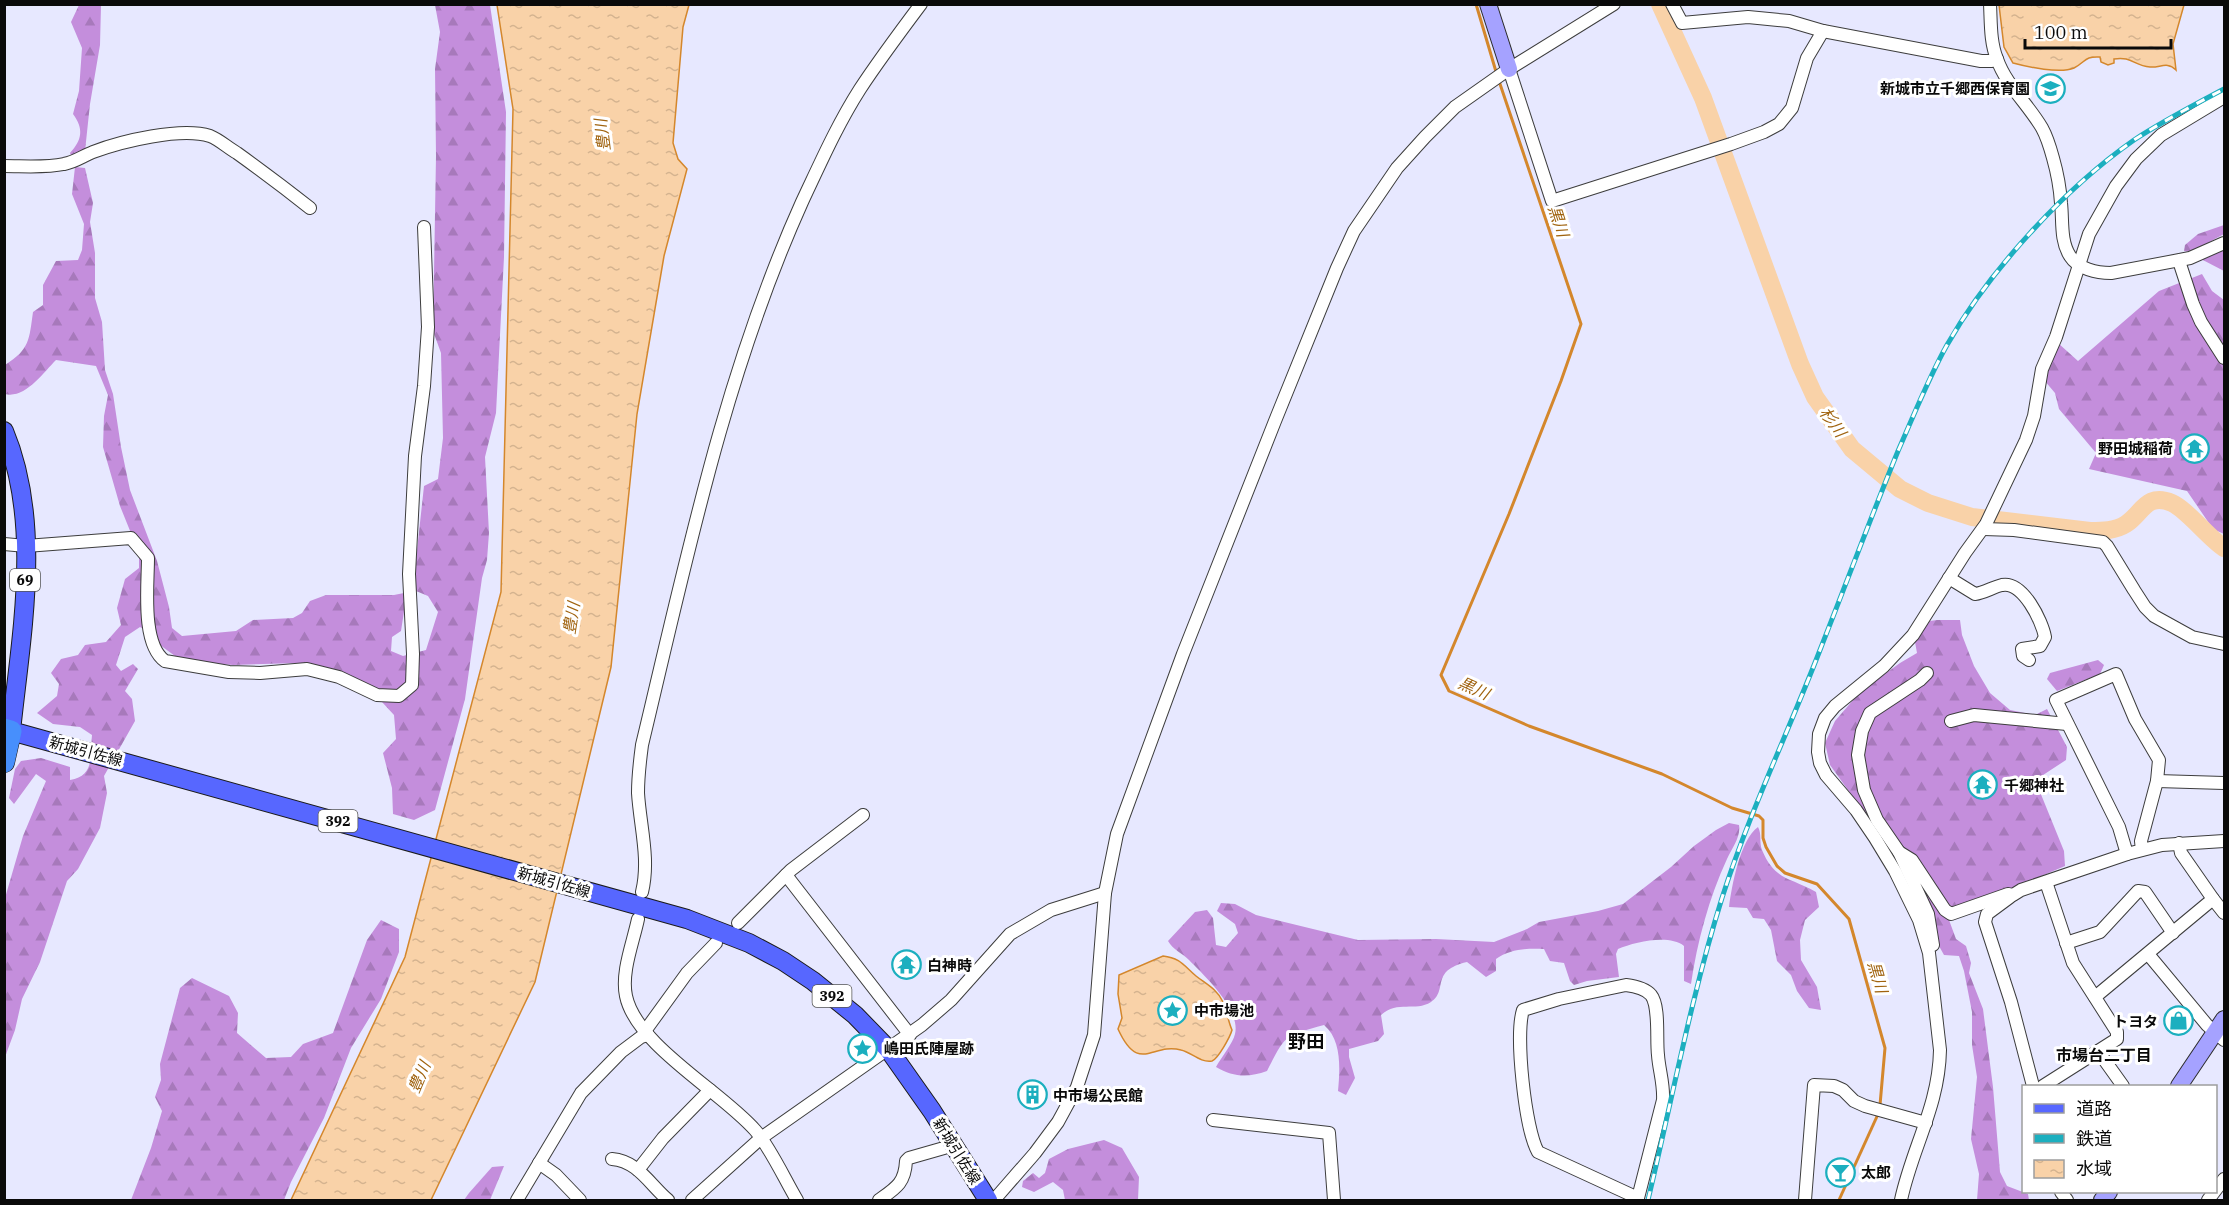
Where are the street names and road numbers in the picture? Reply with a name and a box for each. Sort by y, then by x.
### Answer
road number: 69 [10,569,40,591]
street label: 新城引佐線 [47,732,125,770]
road number: 392 [318,810,358,832]
street label: 新城引佐線 [515,863,593,901]
road number: 392 [812,985,852,1007]
street label: 新城引佐線 [929,1114,985,1188]

